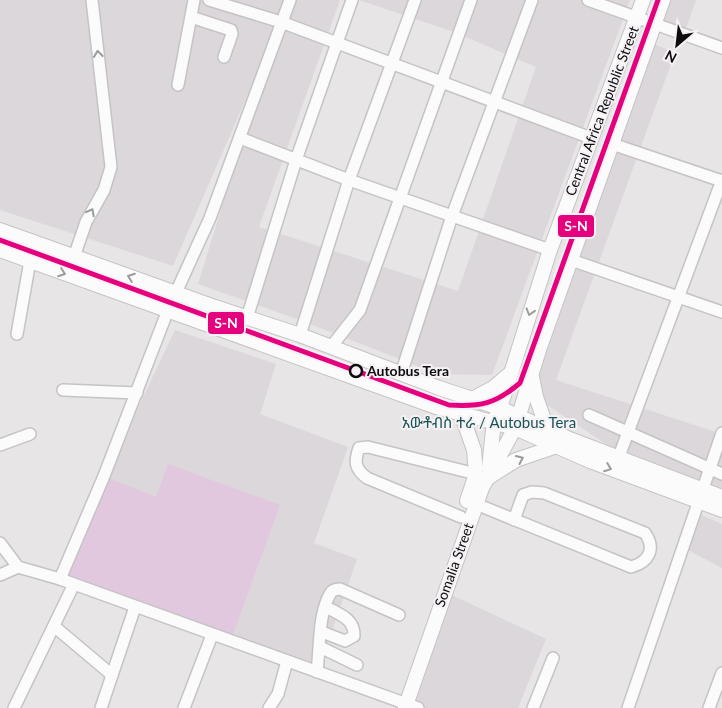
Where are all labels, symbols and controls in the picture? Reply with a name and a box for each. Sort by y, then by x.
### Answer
north arrow [652,20,702,70]
street label: Central Africa Republic Street [561,24,642,198]
text: N [662,47,679,67]
one-way arrow [93,50,104,58]
one-way arrow [85,208,95,217]
line badge: S-N [557,214,595,238]
text: S-N [564,217,588,234]
one-way arrow [58,267,66,277]
one-way arrow [127,273,136,283]
one-way arrow [526,307,536,315]
line badge: S-N [207,311,245,335]
text: S-N [214,314,238,331]
place label: Autobus Tera [366,362,449,379]
marker: Autobus Tera [349,364,363,378]
district label: አውቶብስ ተራ / Autobus Tera [402,413,576,431]
one-way arrow [515,455,524,466]
one-way arrow [604,462,612,472]
street label: Somalia Street [430,521,477,609]

